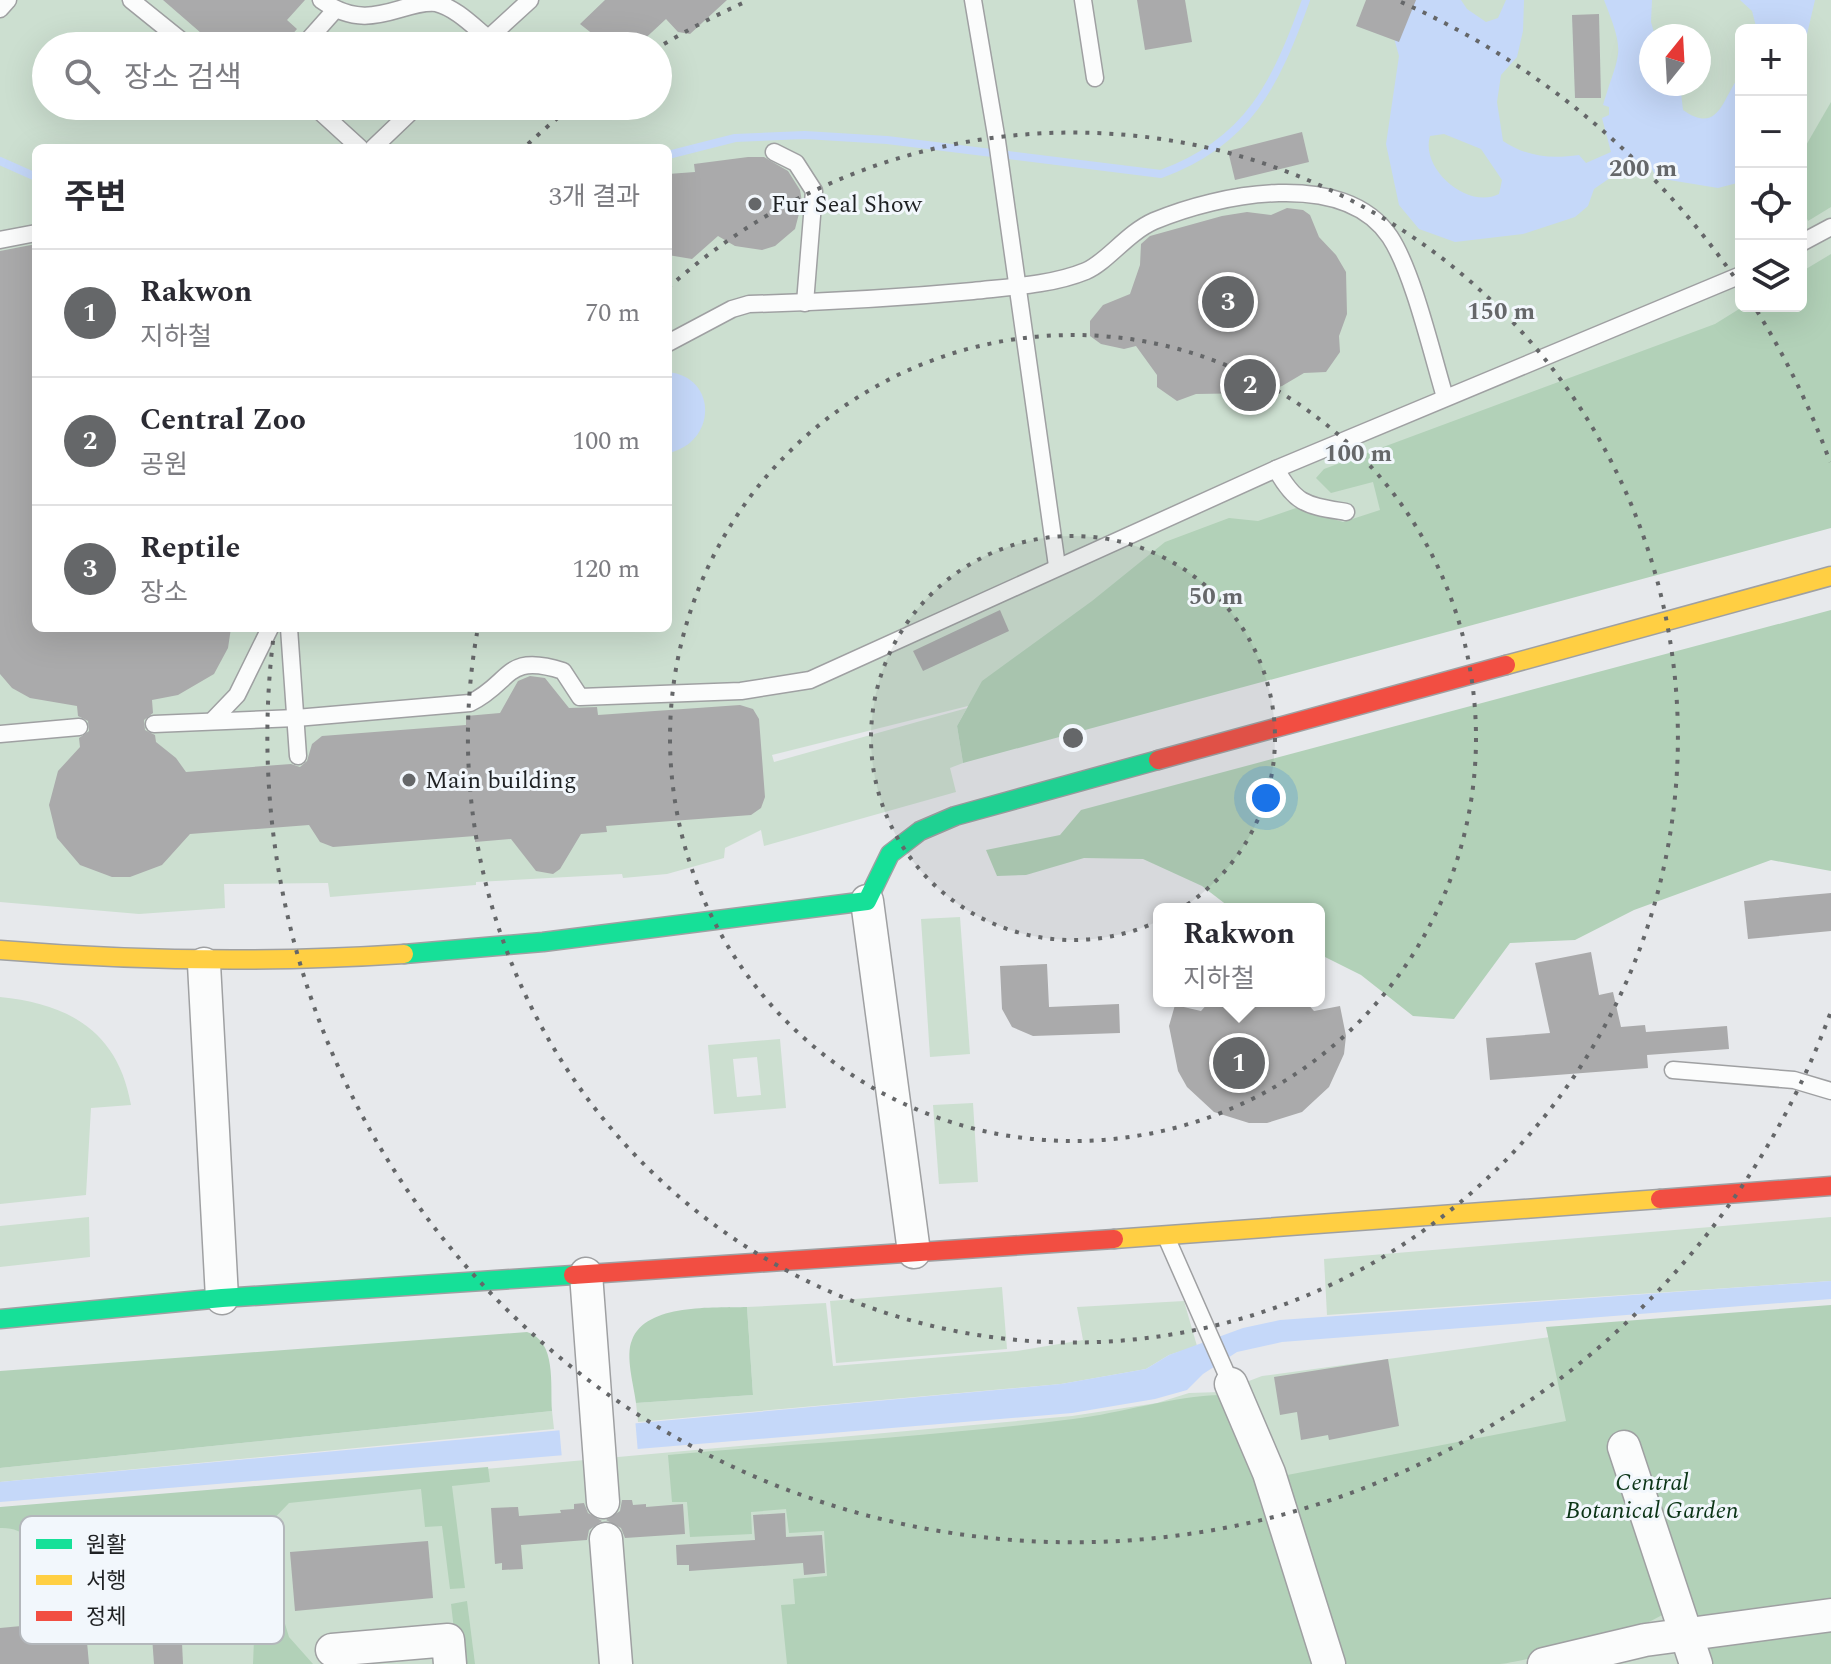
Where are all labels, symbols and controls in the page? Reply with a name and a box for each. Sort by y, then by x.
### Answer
north arrow [1639,24,1711,96]
map controls [1735,24,1807,312]
button: + [1735,24,1807,96]
search box [32,32,672,120]
icon: search [60,54,104,98]
text: 장소 검색 [124,55,242,101]
button: − [1735,96,1807,168]
text: 200 m [1609,151,1677,187]
button: locate [1735,168,1807,240]
text: 주변 [64,172,127,224]
text: 3개 결과 [549,177,640,217]
place label: Fur Seal Show [771,187,923,223]
marker: Fur Seal Show [746,195,764,213]
button: layers [1735,240,1807,312]
text: Rakwon [140,269,252,315]
pin: 3 [1202,272,1254,332]
text: 1 [83,293,97,333]
text: 70 m [585,293,640,333]
text: 150 m [1467,294,1535,330]
text: 지하철 [140,317,212,357]
pin: 2 [1224,355,1276,415]
text: Central Zoo [140,397,306,443]
text: 2 [83,421,97,461]
text: 100 m [572,421,640,461]
text: 100 m [1324,436,1392,472]
text: 공원 [140,445,188,485]
text: Reptile [140,525,240,571]
text: 3 [83,549,97,589]
text: 120 m [572,549,640,589]
text: 장소 [140,573,188,613]
text: 50 m [1189,579,1244,615]
centre of rings [1059,724,1087,752]
place label: Main building [425,763,577,799]
marker: Main building [400,771,418,789]
your location [1246,778,1286,818]
popup [1153,903,1325,1007]
text: Rakwon [1183,911,1295,957]
text: 지하철 [1183,959,1255,999]
pin: 1 [1213,1033,1265,1093]
park label: Central Botanical Garden [1565,1465,1739,1529]
legend [20,1516,284,1644]
text: 원활 [86,1529,126,1562]
text: 서행 [86,1565,126,1598]
text: 정체 [86,1601,126,1634]

